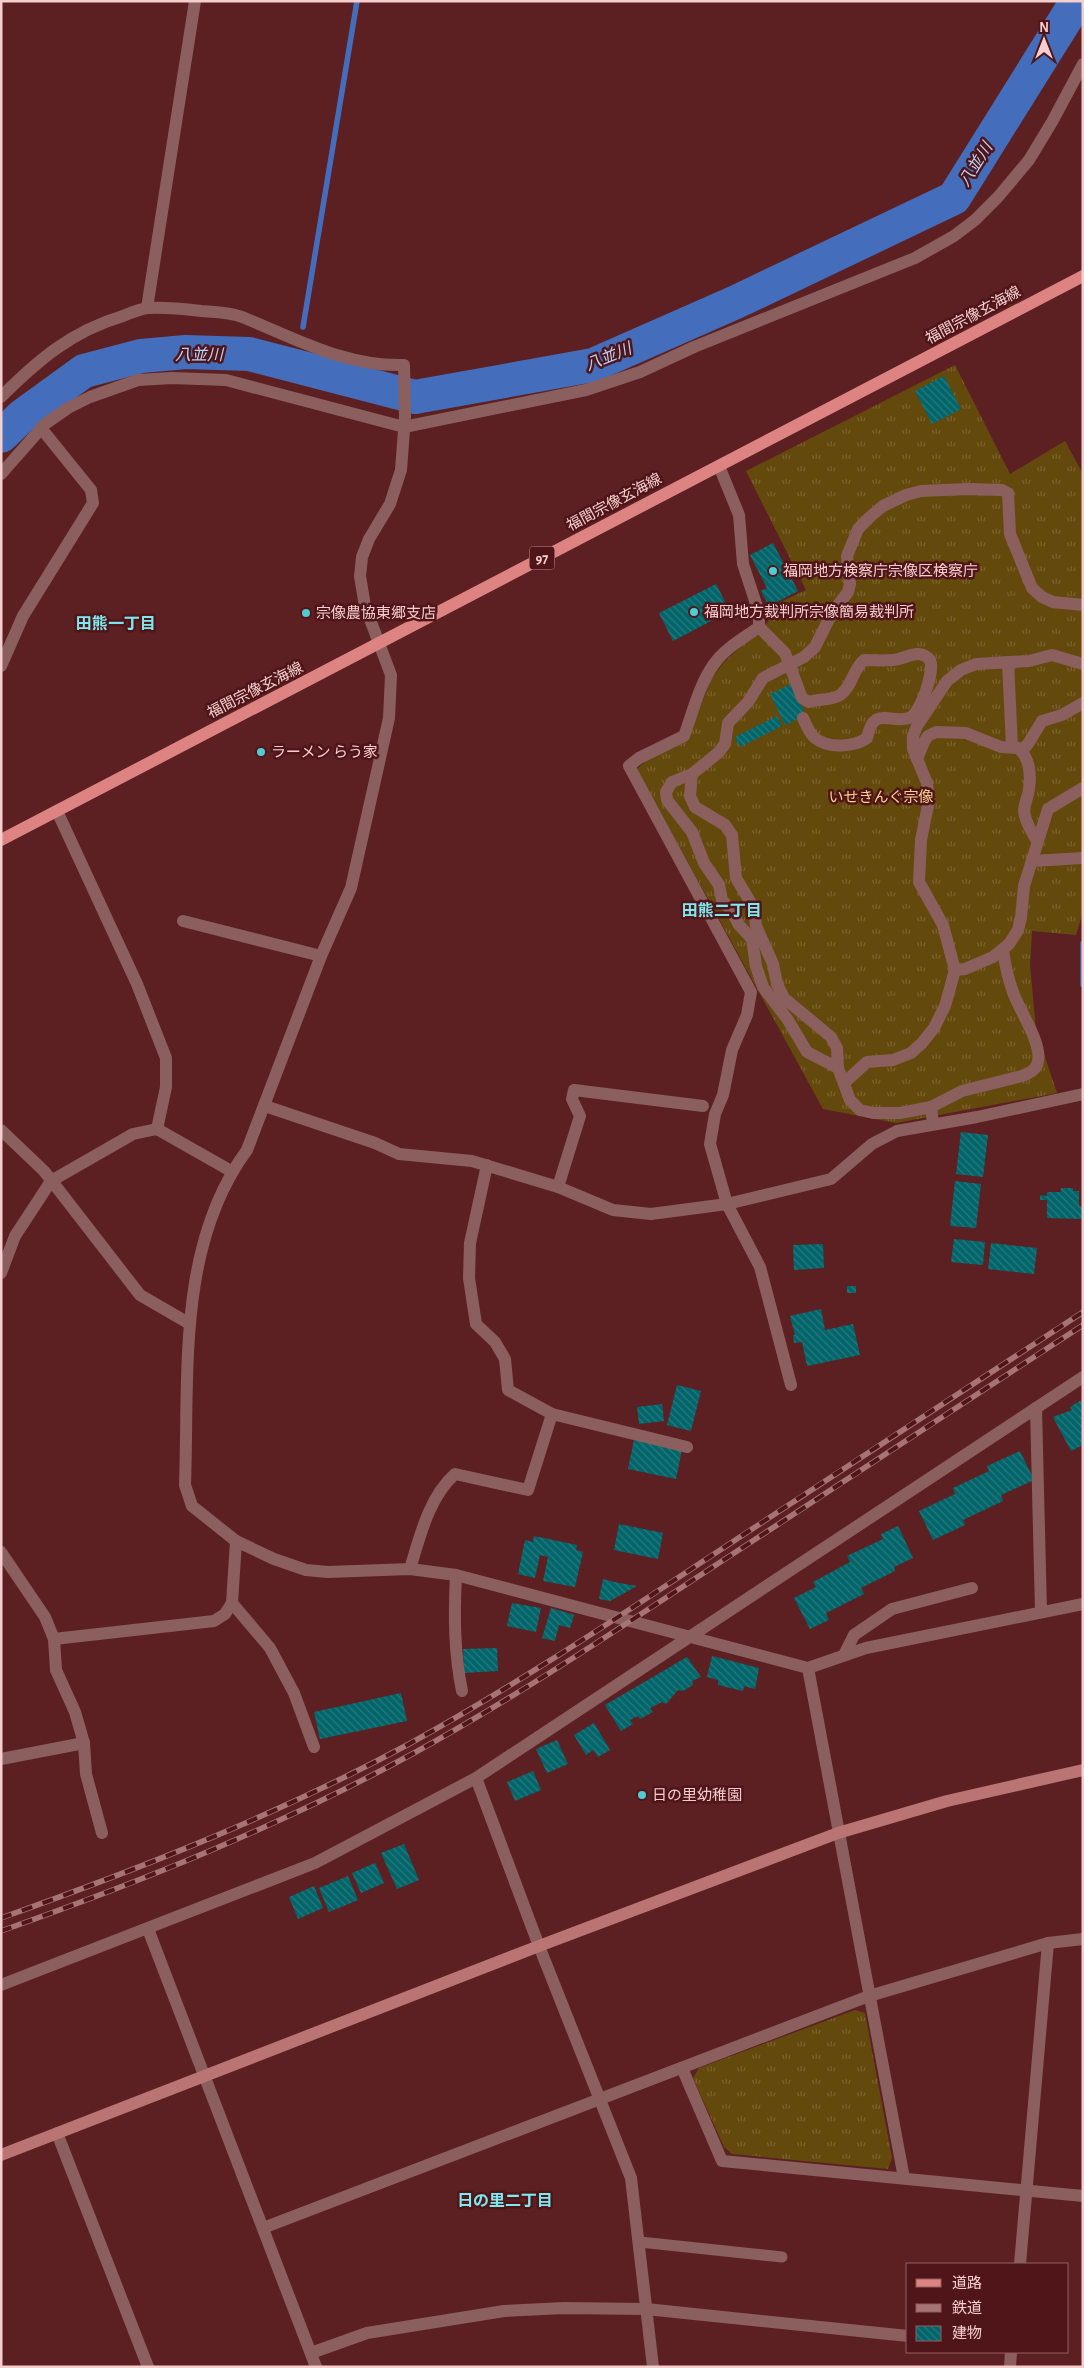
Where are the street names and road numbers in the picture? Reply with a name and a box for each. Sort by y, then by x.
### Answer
street label: 福間宗像玄海線 [923,283,1023,347]
street label: 福間宗像玄海線 [564,470,664,534]
road number: 97 [530,546,554,570]
street label: 福間宗像玄海線 [205,659,305,721]

